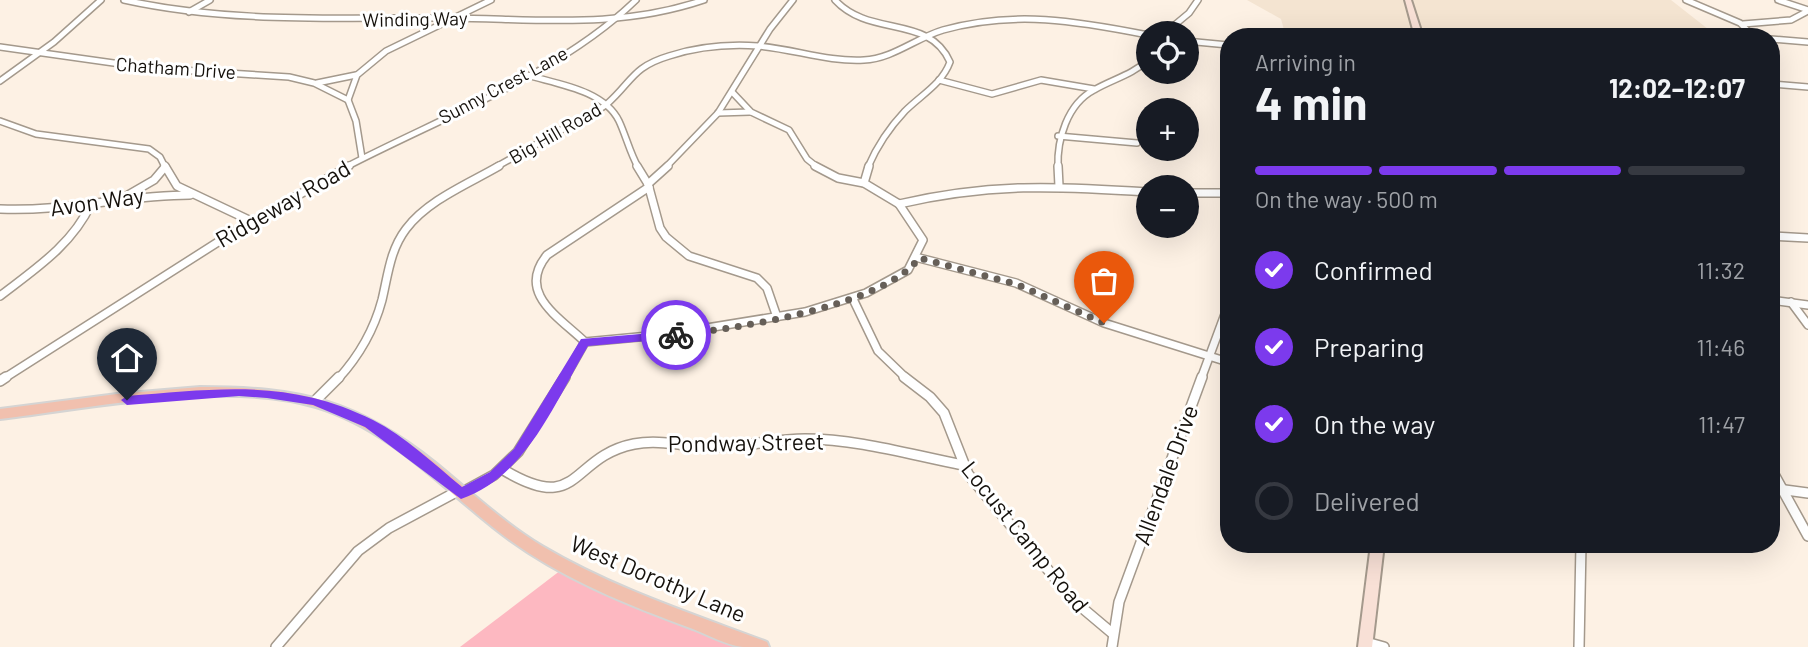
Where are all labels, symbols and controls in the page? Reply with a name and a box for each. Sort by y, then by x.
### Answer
street label: Winding Way [362,6,468,31]
map controls [1136,21,1199,238]
button: locate [1136,21,1199,84]
street label: Sunny Crest Lane [434,41,571,128]
text: Arriving in [1255,48,1356,76]
street label: Chatham Drive [115,52,237,83]
text: 12:02–12:07 [1609,72,1745,103]
text: 4 min [1255,74,1367,129]
street label: Big Hill Road [505,97,605,168]
button: + [1136,98,1199,161]
street label: Ridgeway Road [210,153,355,253]
button: − [1136,175,1199,238]
street label: Avon Way [48,181,146,221]
text: On the way · 500 m [1255,185,1438,213]
pin [1074,251,1134,323]
icon: check [1255,251,1293,289]
text: Confirmed [1314,254,1433,285]
text: 11:32 [1697,256,1745,284]
icon: bag [1085,262,1123,300]
courier [641,300,711,370]
icon: bike [657,316,695,354]
pin [97,328,157,400]
icon: check [1255,328,1293,366]
text: Preparing [1314,331,1424,362]
text: 11:46 [1697,333,1745,361]
icon: home [108,339,146,377]
street label: Allendale Drive [1127,401,1203,548]
icon: check [1255,405,1293,443]
text: On the way [1314,408,1435,439]
text: 11:47 [1698,410,1745,438]
street label: Pondway Street [668,427,824,457]
street label: Locust Camp Road [956,455,1095,618]
text: Delivered [1314,485,1420,516]
street label: West Dorothy Lane [567,529,750,628]

